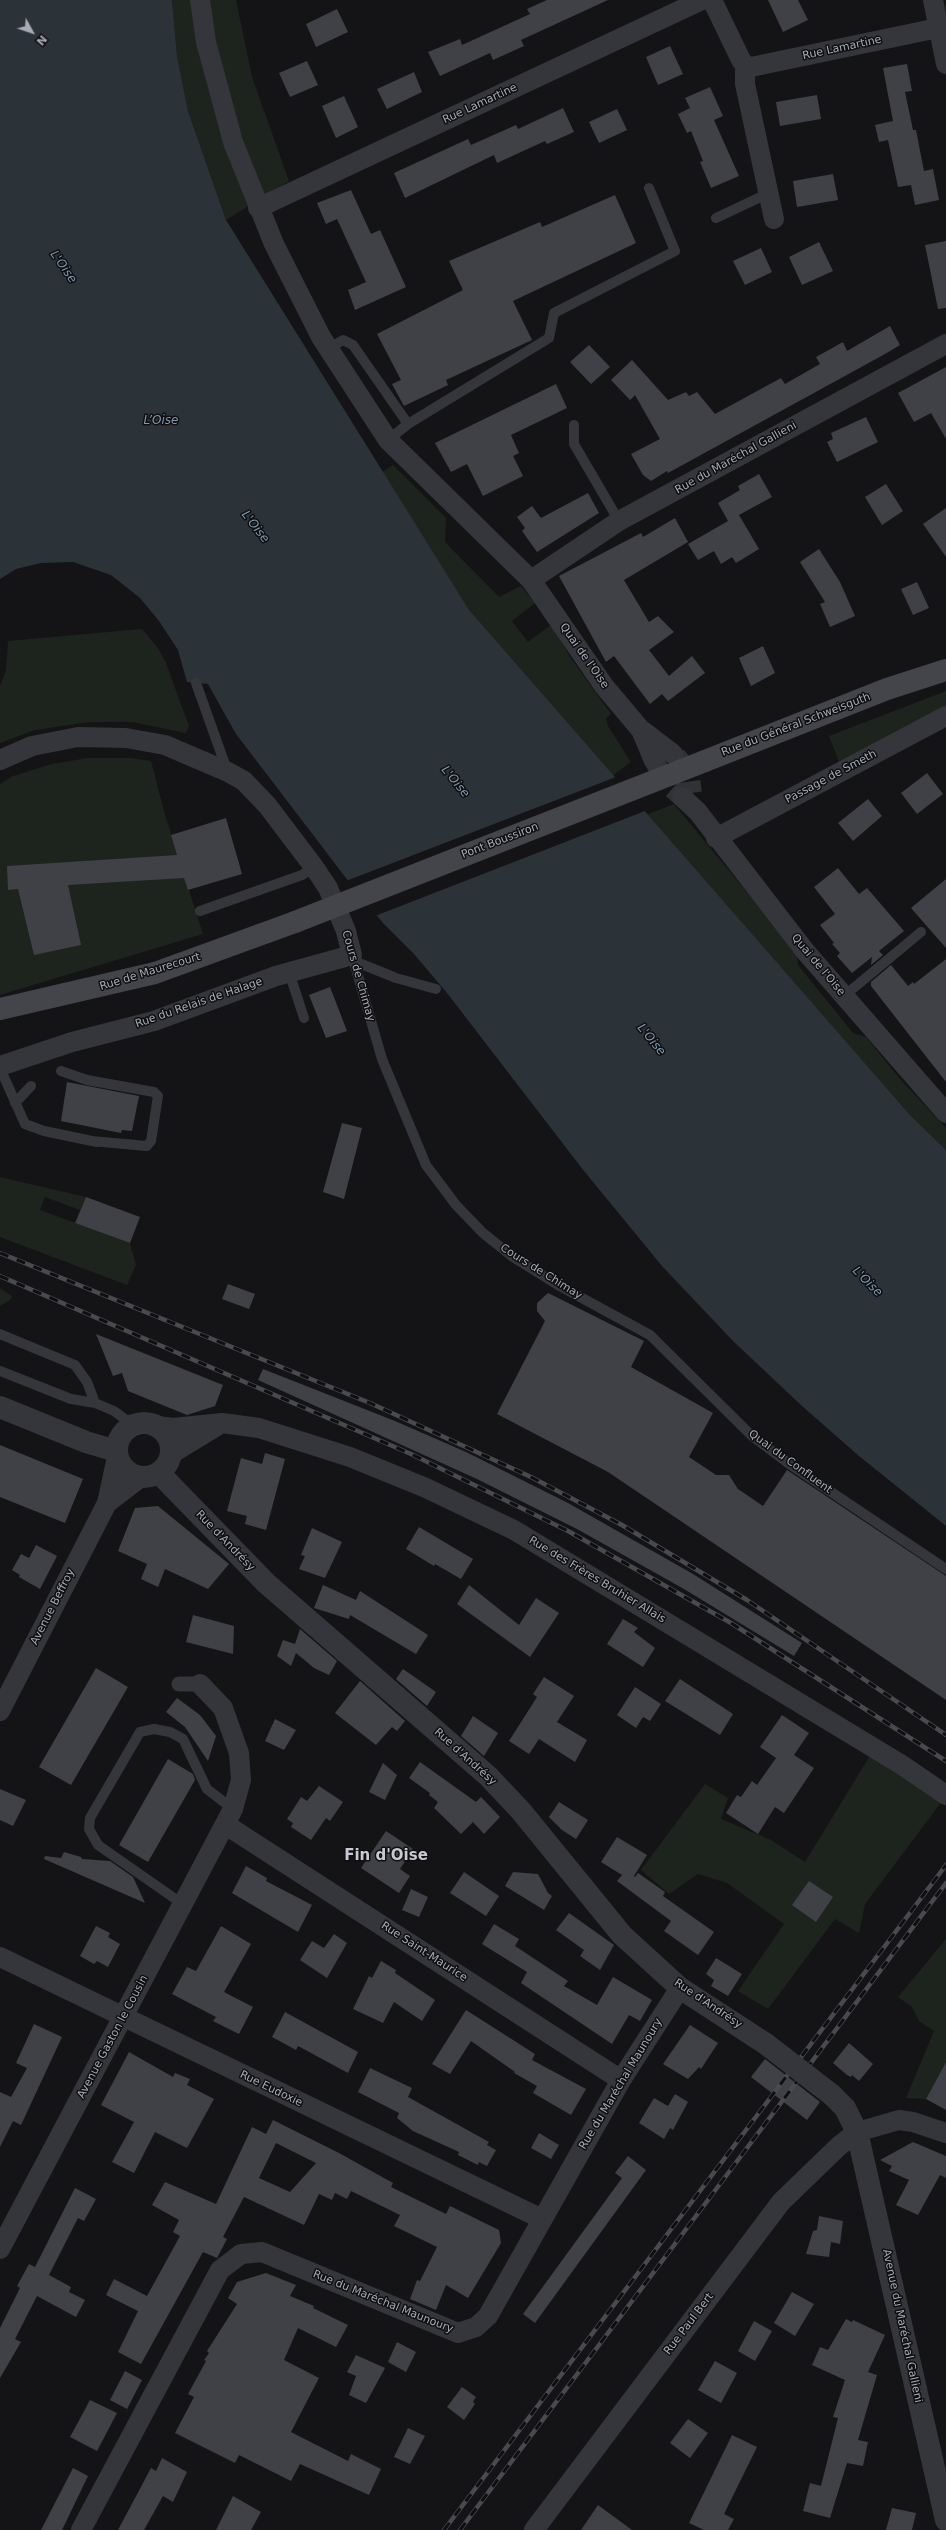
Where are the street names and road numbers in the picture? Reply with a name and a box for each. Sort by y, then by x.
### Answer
street label: Rue Lamartine [801,33,883,63]
street label: Rue Lamartine [441,81,519,127]
street label: Rue du Maréchal Gallieni [673,419,799,497]
street label: Quai de l'Oise [557,621,611,691]
street label: Rue du Général Schweisguth [720,690,872,760]
street label: Passage de Smeth [783,747,879,807]
street label: Pont Boussiron [460,820,540,862]
street label: Cours de Chimay [339,929,377,1023]
street label: Quai de l'Oise [788,931,848,999]
street label: Rue de Maurecourt [98,950,202,994]
street label: Rue du Relais de Halage [134,975,264,1031]
street label: Cours de Chimay [498,1241,584,1303]
street label: Quai du Confluent [746,1427,834,1497]
street label: Rue d'Andrésy [193,1508,257,1574]
street label: Rue des Frères Bruhier Allais [526,1534,668,1626]
street label: Avenue Beffroy [28,1567,78,1647]
street label: Rue d'Andrésy [431,1726,499,1788]
street label: Rue Saint-Maurice [378,1919,470,1985]
street label: Avenue Gaston le Cousin [75,1973,151,2101]
street label: Rue d'Andrésy [671,1976,745,2032]
street label: Rue du Maréchal Maunoury [577,2016,665,2152]
street label: Rue Eudoxie [238,2068,304,2110]
street label: Avenue du Maréchal Gallieni [879,2248,925,2404]
street label: Rue du Maréchal Maunoury [311,2268,455,2336]
street label: Rue Paul Bert [661,2291,717,2357]

